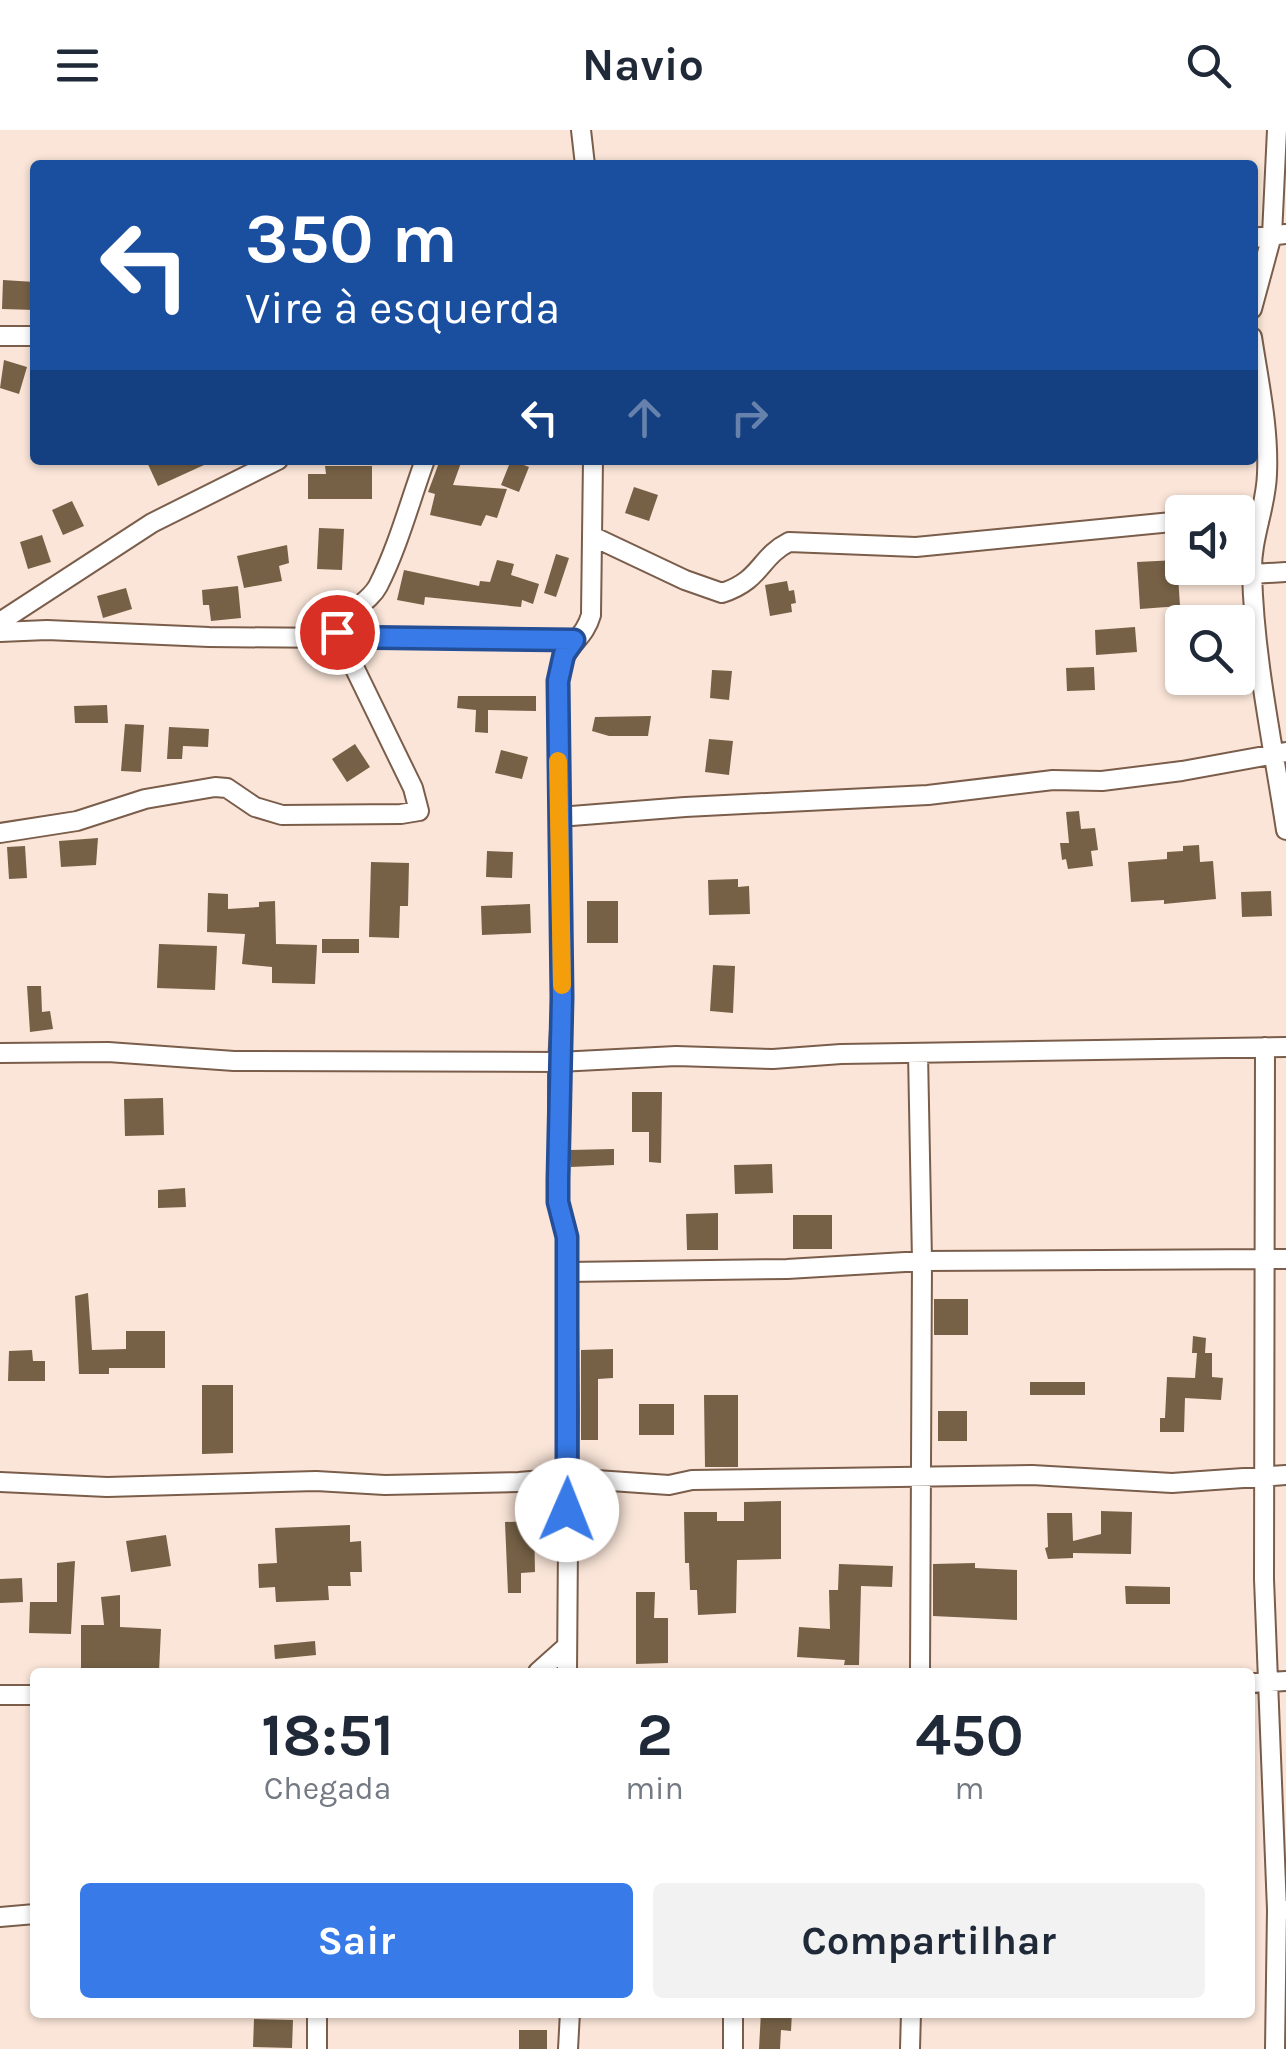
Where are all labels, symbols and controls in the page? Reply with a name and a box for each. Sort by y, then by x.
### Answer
icon: menu [50,38,105,93]
icon: search [1181,38,1236,93]
text: Navio [582,39,704,91]
text: 350 m [245,198,458,280]
icon: left [80,200,210,330]
text: Vire à esquerda [245,282,560,334]
icon: left [512,390,567,445]
icon: ahead [617,390,672,445]
icon: right [722,390,777,445]
map controls [1165,495,1255,695]
button: sound [1165,495,1255,585]
pin [295,590,380,675]
icon: arrive [310,605,365,660]
button: search [1165,605,1255,695]
position arrow [515,1458,619,1562]
text: 18:51 [261,1700,394,1770]
text: 2 [636,1700,673,1770]
text: 450 [915,1700,1024,1770]
text: Chegada [264,1770,391,1807]
text: min [625,1770,684,1807]
text: m [954,1770,984,1807]
button: Sair [80,1883,633,1998]
button: Compartilhar [653,1883,1205,1998]

